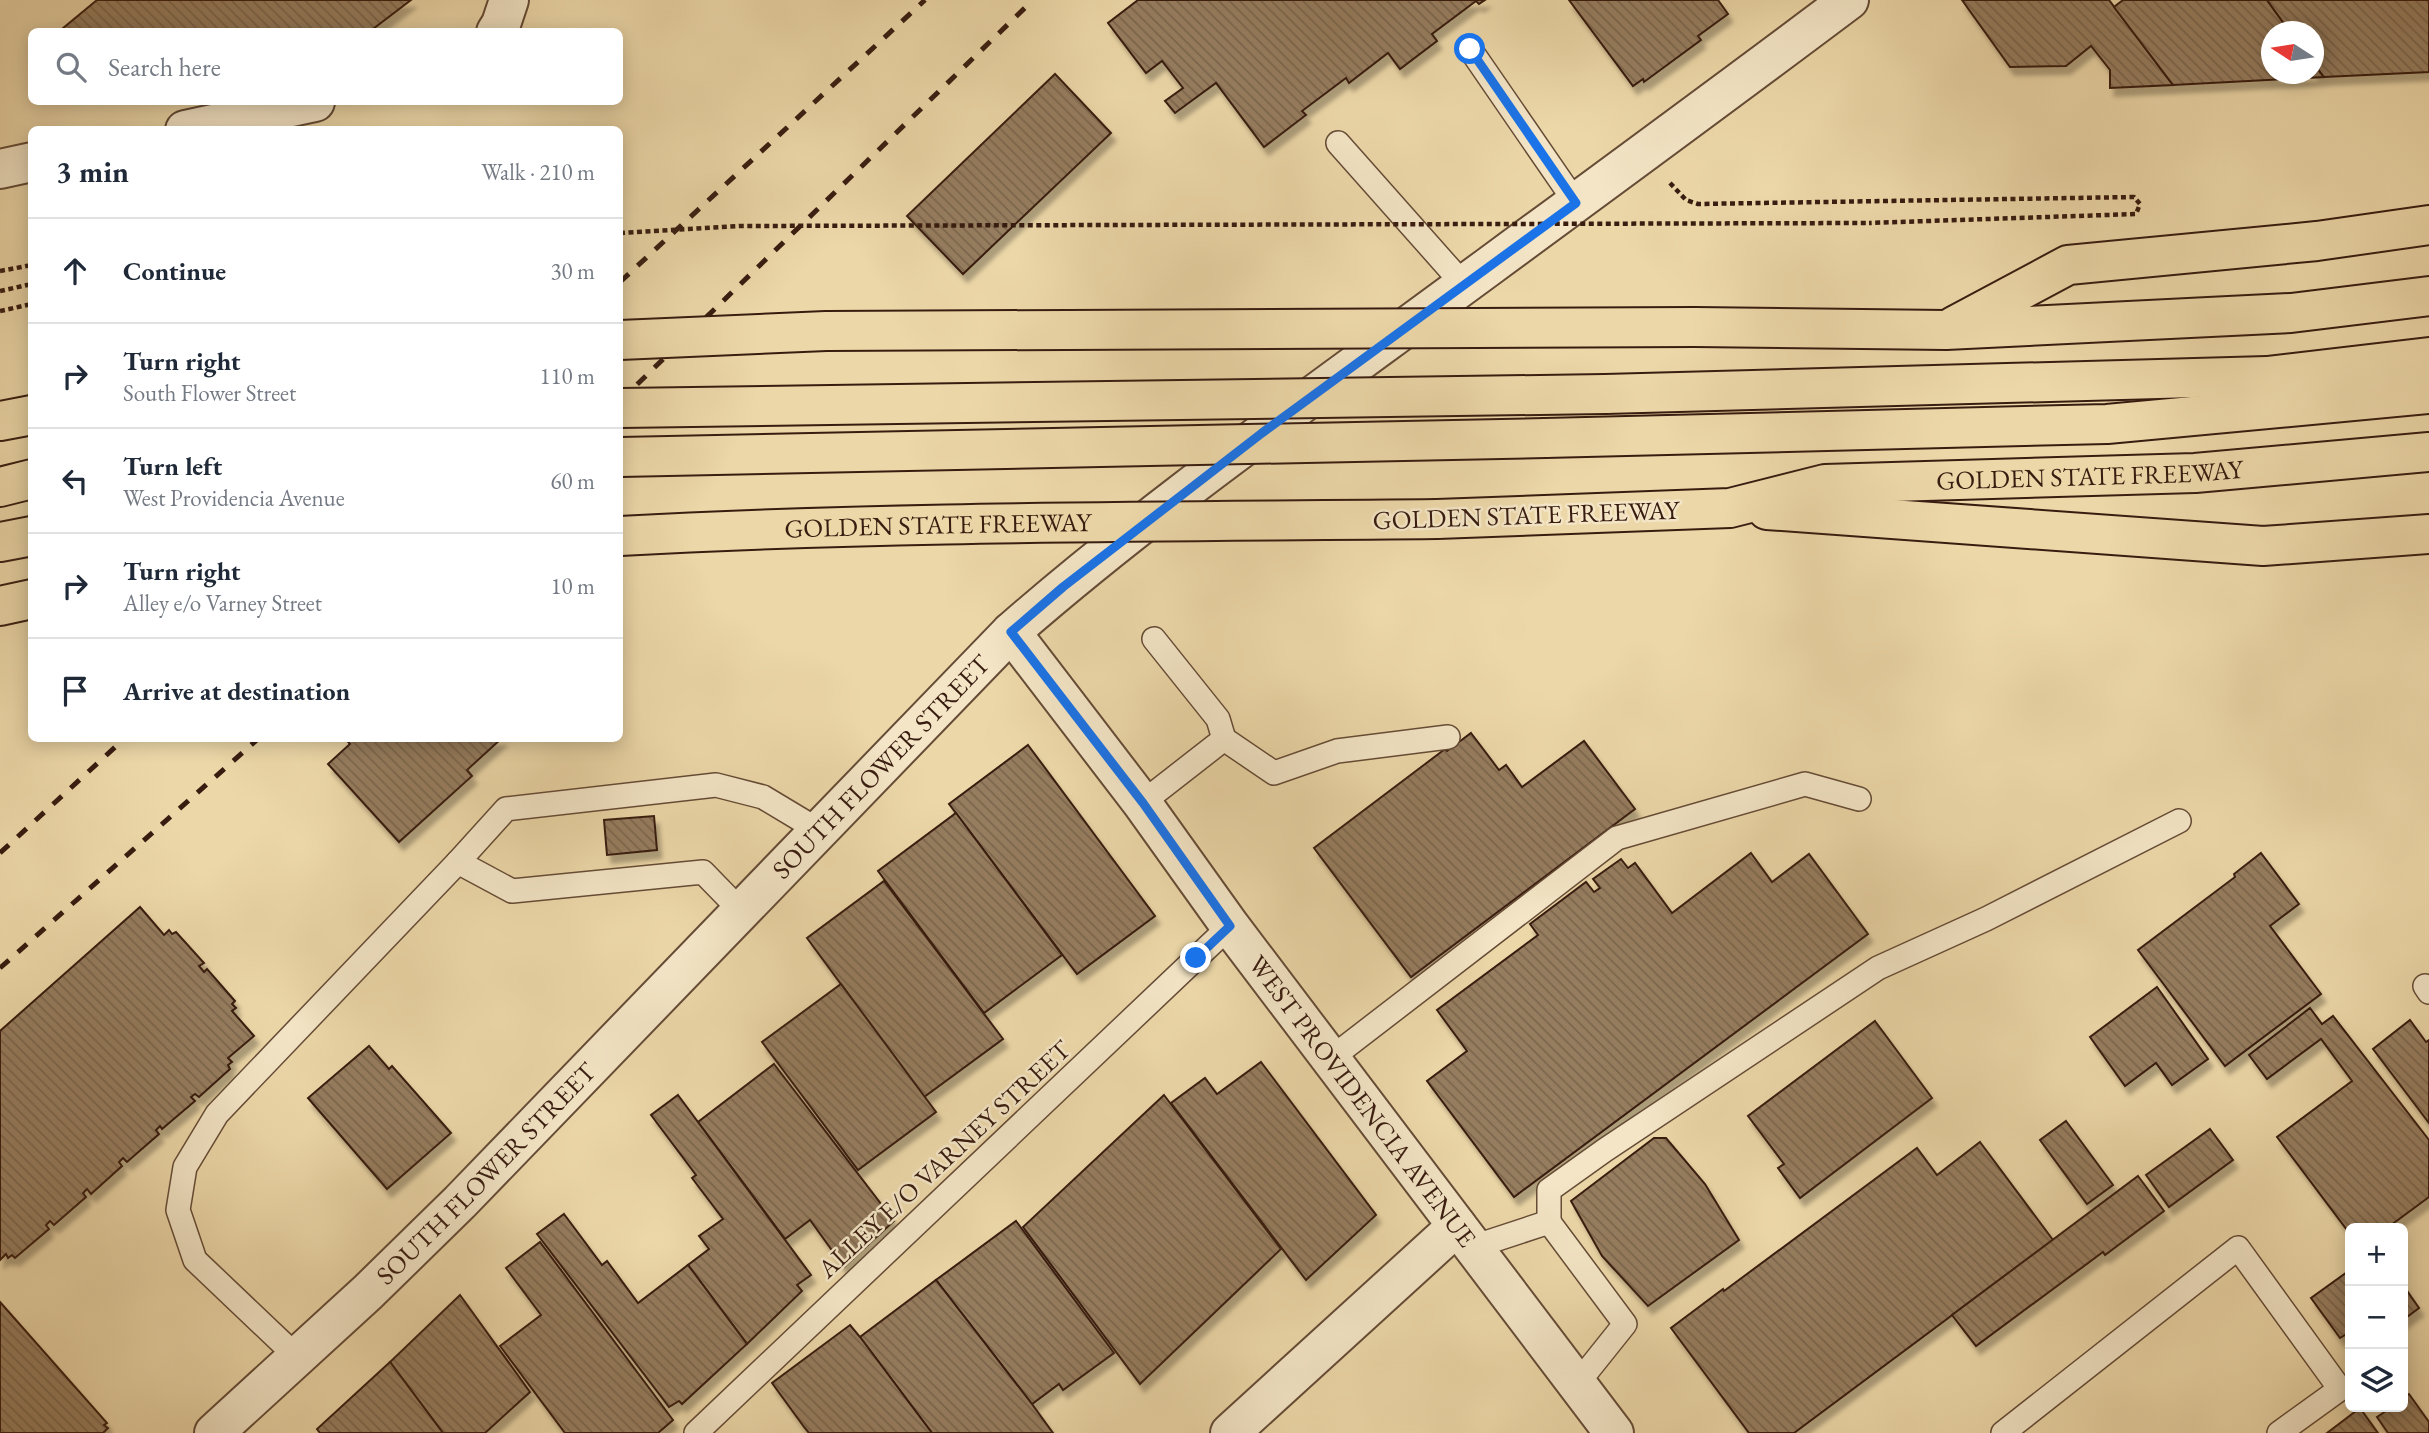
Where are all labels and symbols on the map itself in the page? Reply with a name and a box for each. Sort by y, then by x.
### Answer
north arrow [2261,21,2324,84]
route start [1454,33,1485,64]
street label: GOLDEN STATE FREEWAY [1936,452,2246,498]
street label: GOLDEN STATE FREEWAY [1372,493,1682,537]
street label: GOLDEN STATE FREEWAY [784,505,1093,546]
street label: SOUTH FLOWER STREET [765,647,997,886]
route end [1180,942,1211,973]
street label: WEST PROVIDENCIA AVENUE [1241,948,1484,1254]
street label: ALLEY E/O VARNEY STREET [809,1032,1078,1286]
street label: SOUTH FLOWER STREET [369,1054,603,1292]

